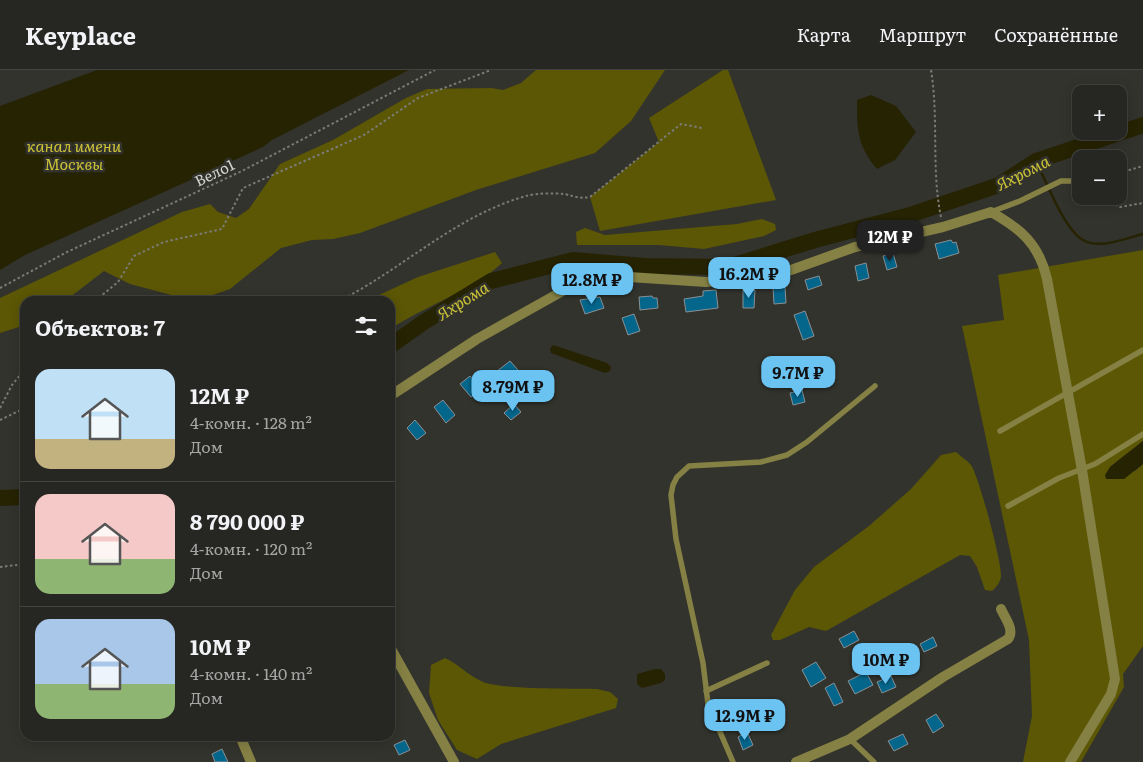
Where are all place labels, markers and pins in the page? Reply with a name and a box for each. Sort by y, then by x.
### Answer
pin: 12M ₽ [855,220,925,262]
pin: 16.2M ₽ [703,256,795,299]
pin: 12.8M ₽ [546,262,638,305]
pin: 9.7M ₽ [757,356,839,398]
pin: 8.79M ₽ [467,370,559,412]
pin: 10M ₽ [851,642,921,685]
pin: 12.9M ₽ [699,698,791,741]

